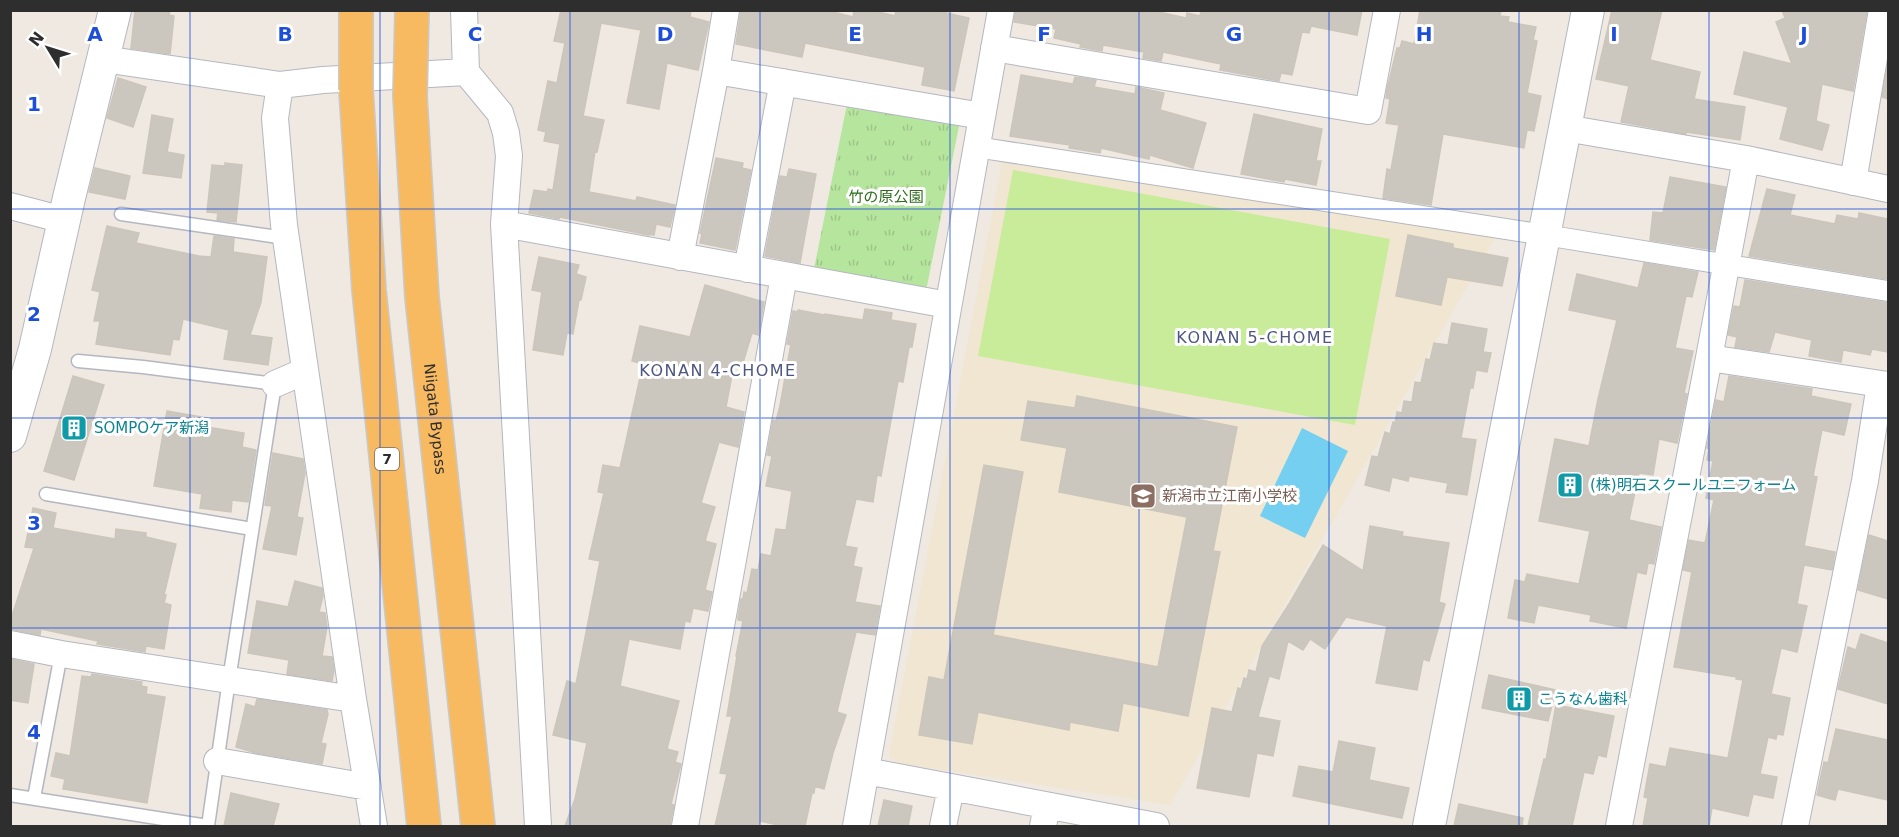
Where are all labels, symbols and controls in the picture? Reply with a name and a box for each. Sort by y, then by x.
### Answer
north arrow [18,18,78,78]
text: A [87,22,103,46]
text: B [277,22,293,46]
text: C [468,22,482,46]
text: D [657,22,673,46]
text: E [848,22,862,46]
text: F [1037,22,1051,46]
text: G [1226,22,1242,46]
text: H [1416,22,1432,46]
text: I [1610,22,1618,46]
text: J [1798,22,1808,46]
text: N [25,28,48,50]
text: 1 [27,92,41,116]
park label: 竹の原公園 [848,188,924,206]
text: 2 [27,302,41,326]
district label: KONAN 5-CHOME [1176,328,1334,347]
district label: KONAN 4-CHOME [639,361,797,380]
street label: Niigata Bypass [420,362,450,476]
building icon: SOMPOケア新潟 [59,413,89,443]
place label: SOMPOケア新潟 [94,419,209,437]
road number: 7 [375,448,399,470]
building icon: (株)明石スクールユニフォーム [1555,470,1585,500]
place label: (株)明石スクールユニフォーム [1590,476,1796,494]
school or university icon: 新潟市立江南小学校 [1128,481,1158,511]
place label: 新潟市立江南小学校 [1162,487,1297,505]
text: 3 [27,511,41,535]
building icon: こうなん歯科 [1504,684,1534,714]
place label: こうなん歯科 [1538,690,1628,708]
text: 4 [27,720,41,744]

